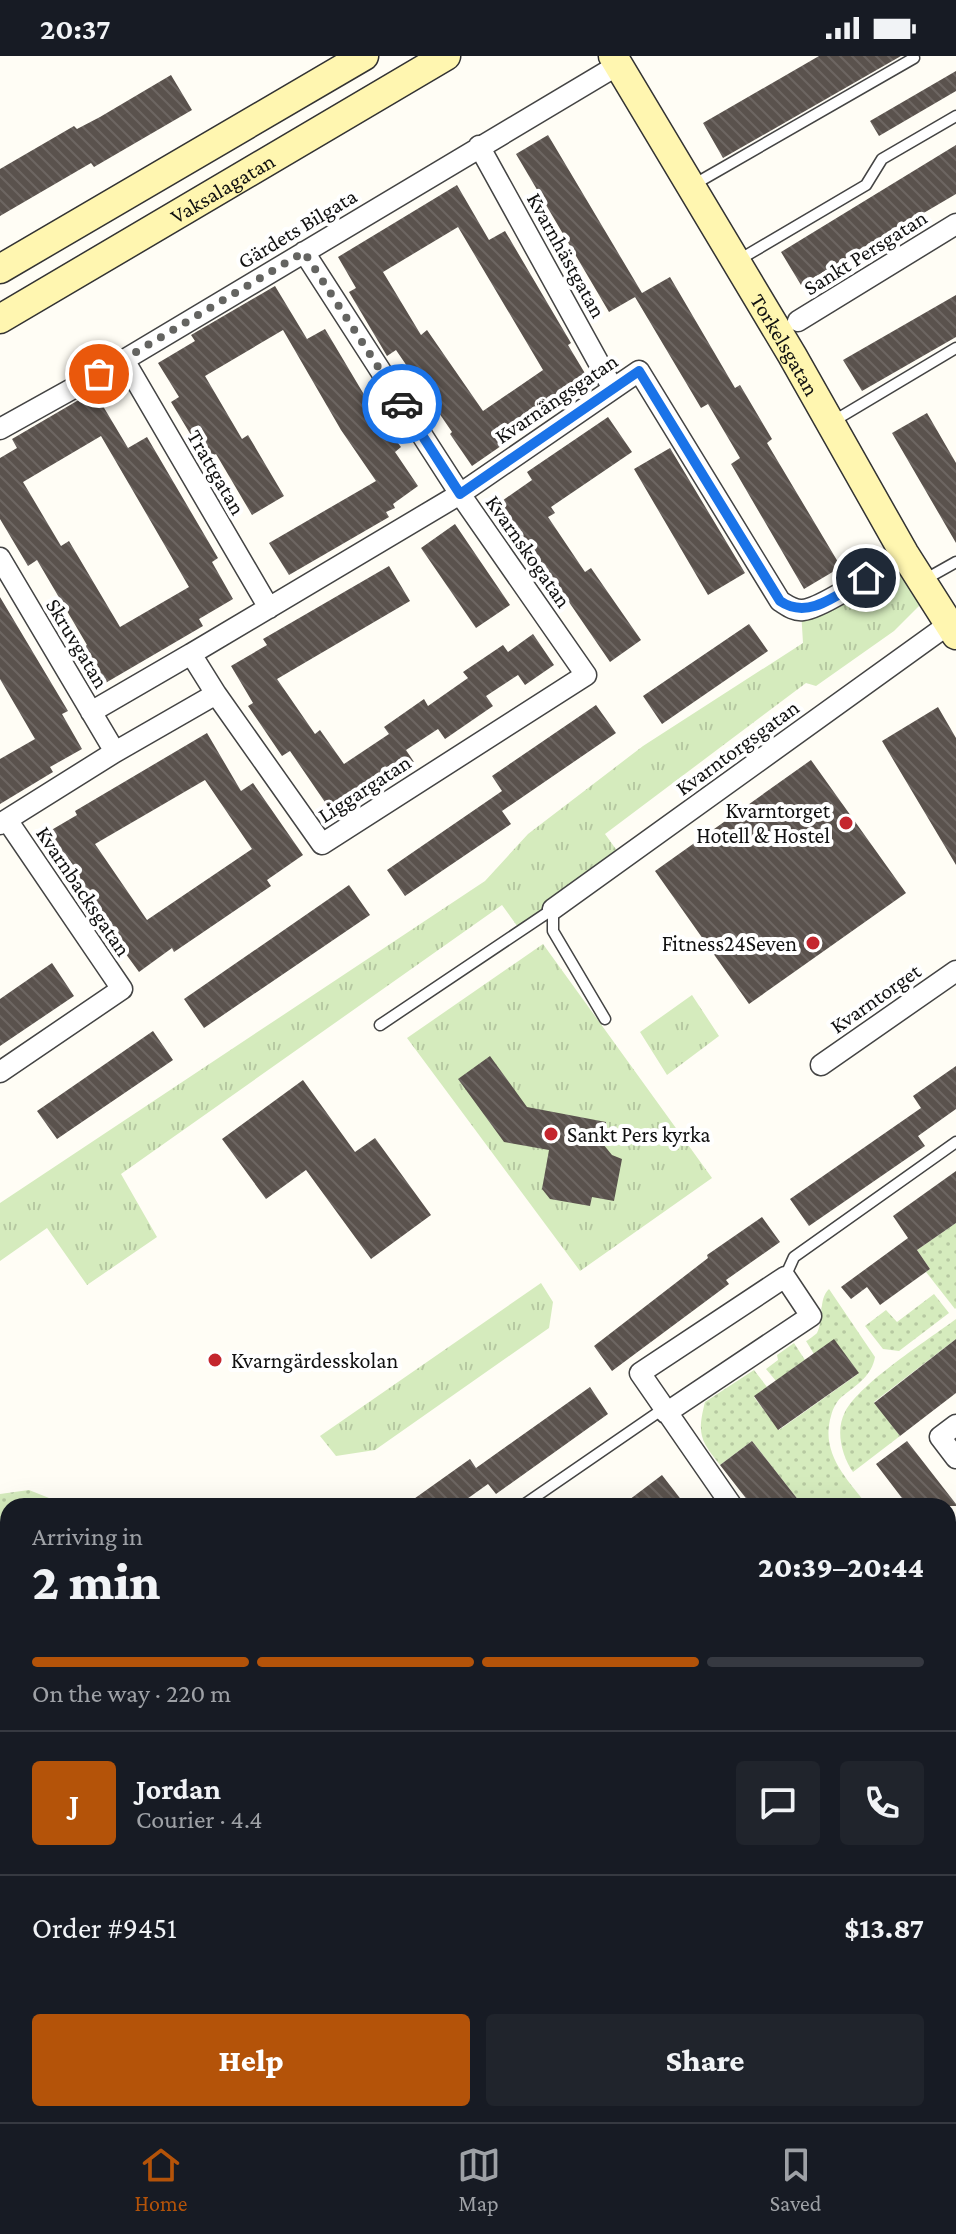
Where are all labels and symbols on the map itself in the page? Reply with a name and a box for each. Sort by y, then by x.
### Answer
street label: Vaksalagatan [166,148,279,229]
street label: Gärdets Bilgata [233,183,361,274]
street label: Kvarnhästgatan [522,188,611,322]
street label: Sankt Persgatan [799,204,932,300]
street label: Torkelsgatan [745,289,824,400]
pin [65,340,133,408]
street label: Kvarnängsgatan [490,348,623,449]
courier [362,364,442,444]
street label: Trattgatan [182,425,251,519]
street label: Kvarnskogatan [481,490,577,612]
pin [832,544,900,612]
street label: Skruvgatan [41,594,114,693]
street label: Kvarntorgsgatan [671,694,804,800]
street label: Liggargatan [313,749,415,828]
place label: Kvarntorget Hotell & Hostel [696,798,831,848]
marker: Kvarntorget Hotell & Hostel [837,814,855,832]
street label: Kvarnbacksgatan [31,822,136,961]
place label: Fitness24Seven [662,931,797,956]
marker: Fitness24Seven [804,934,822,952]
street label: Kvarntorget [825,958,926,1039]
place label: Sankt Pers kyrka [567,1122,711,1147]
marker: Sankt Pers kyrka [542,1125,560,1143]
place label: Kvarngärdesskolan [231,1348,398,1373]
marker: Kvarngärdesskolan [206,1351,224,1369]

